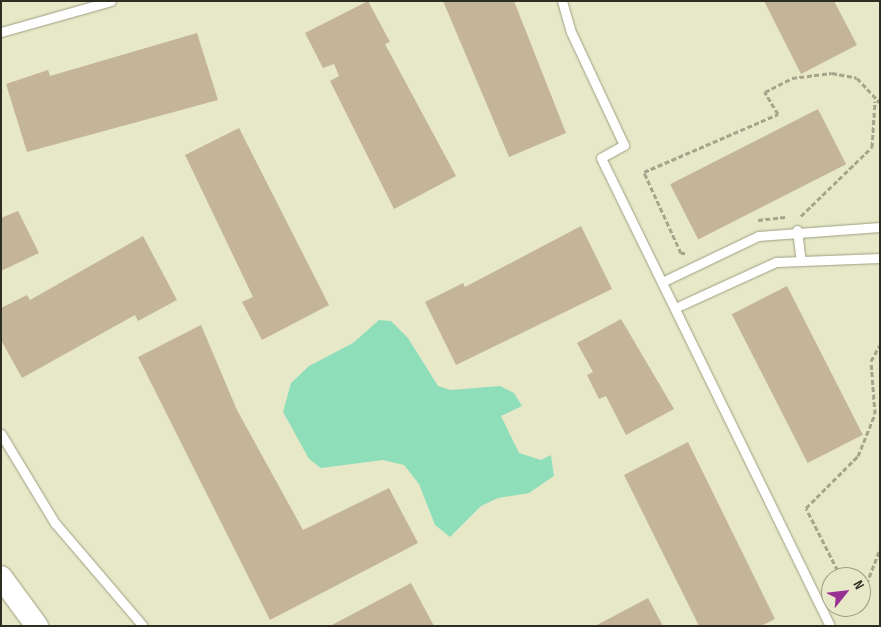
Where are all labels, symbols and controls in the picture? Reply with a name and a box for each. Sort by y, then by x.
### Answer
north arrow [821,567,871,617]
text: N [849,578,868,592]

